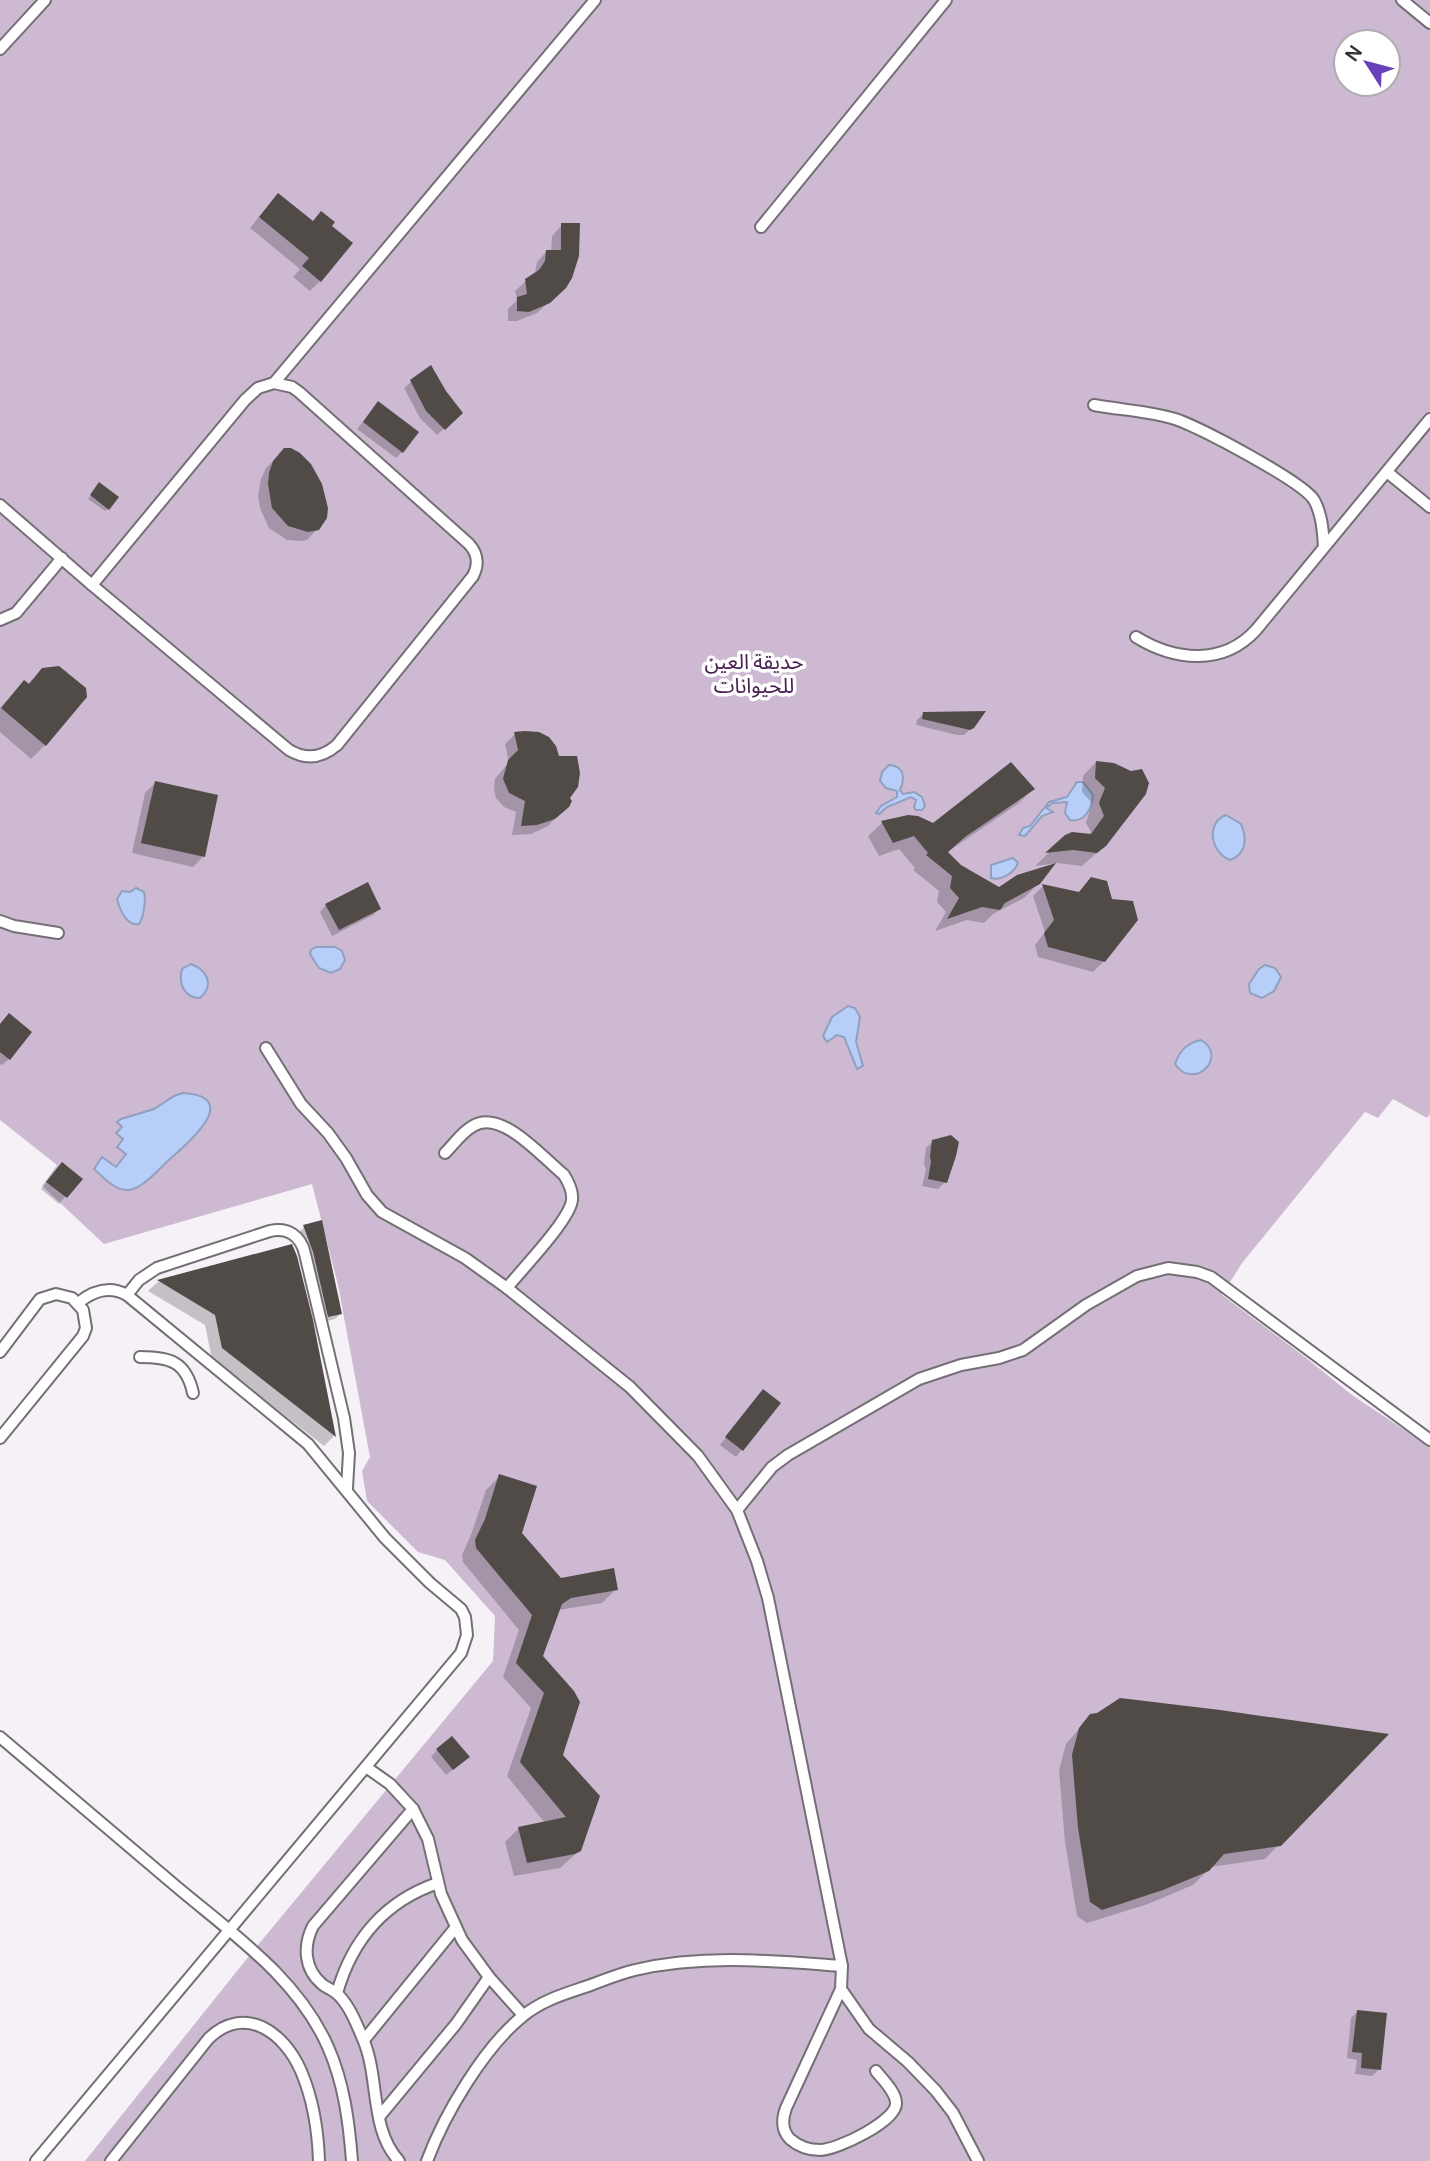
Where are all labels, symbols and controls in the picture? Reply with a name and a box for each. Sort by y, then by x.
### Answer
north arrow [1332,28,1402,98]
text: N [1339,40,1368,66]
park label: حديقة العين للحيوانات [704,647,804,699]

